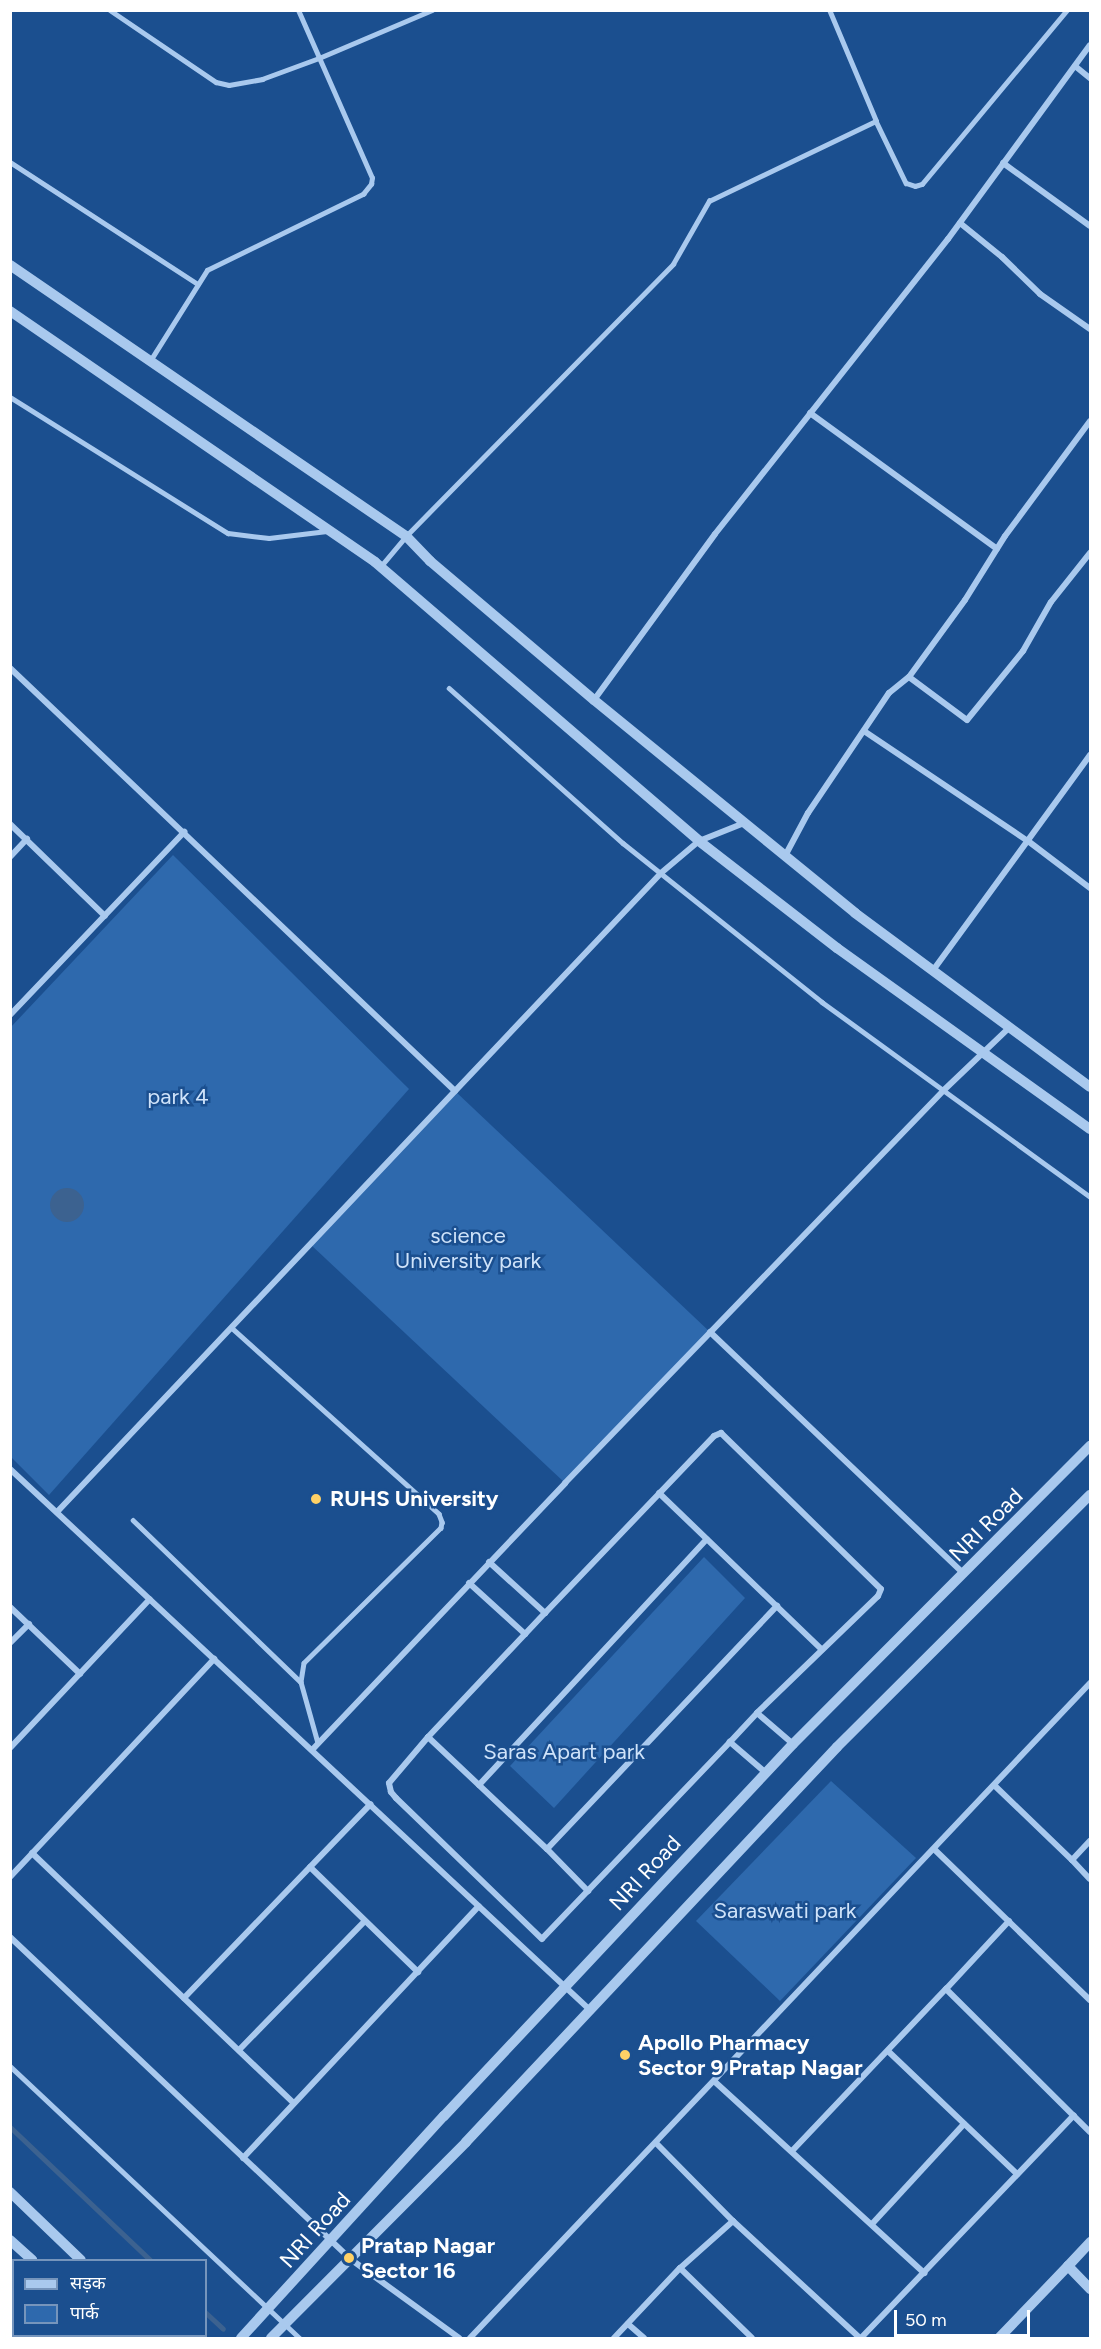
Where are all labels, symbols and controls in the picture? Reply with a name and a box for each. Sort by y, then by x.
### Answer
park label: park 4 [147,1084,209,1110]
park label: science University park [395,1222,541,1274]
street label: NRI Road [944,1483,1028,1567]
place label: RUHS University [330,1486,498,1512]
marker: RUHS University [307,1490,325,1508]
park label: Saras Apart park [483,1739,645,1765]
street label: NRI Road [604,1830,686,1916]
park label: Saraswati park [713,1898,857,1924]
place label: Apollo Pharmacy Sector 9 Pratap Nagar [638,2029,863,2080]
marker: Apollo Pharmacy Sector 9 Pratap Nagar [616,2046,634,2064]
street label: NRI Road [274,2187,356,2273]
place label: Pratap Nagar Sector 16 [361,2232,495,2284]
marker: Pratap Nagar Sector 16 [342,2251,356,2265]
legend [12,2259,207,2337]
text: सड़क [70,2272,106,2294]
scale bar [897,2298,1034,2336]
text: पार्क [70,2302,99,2324]
text: 50 m [905,2309,947,2331]

